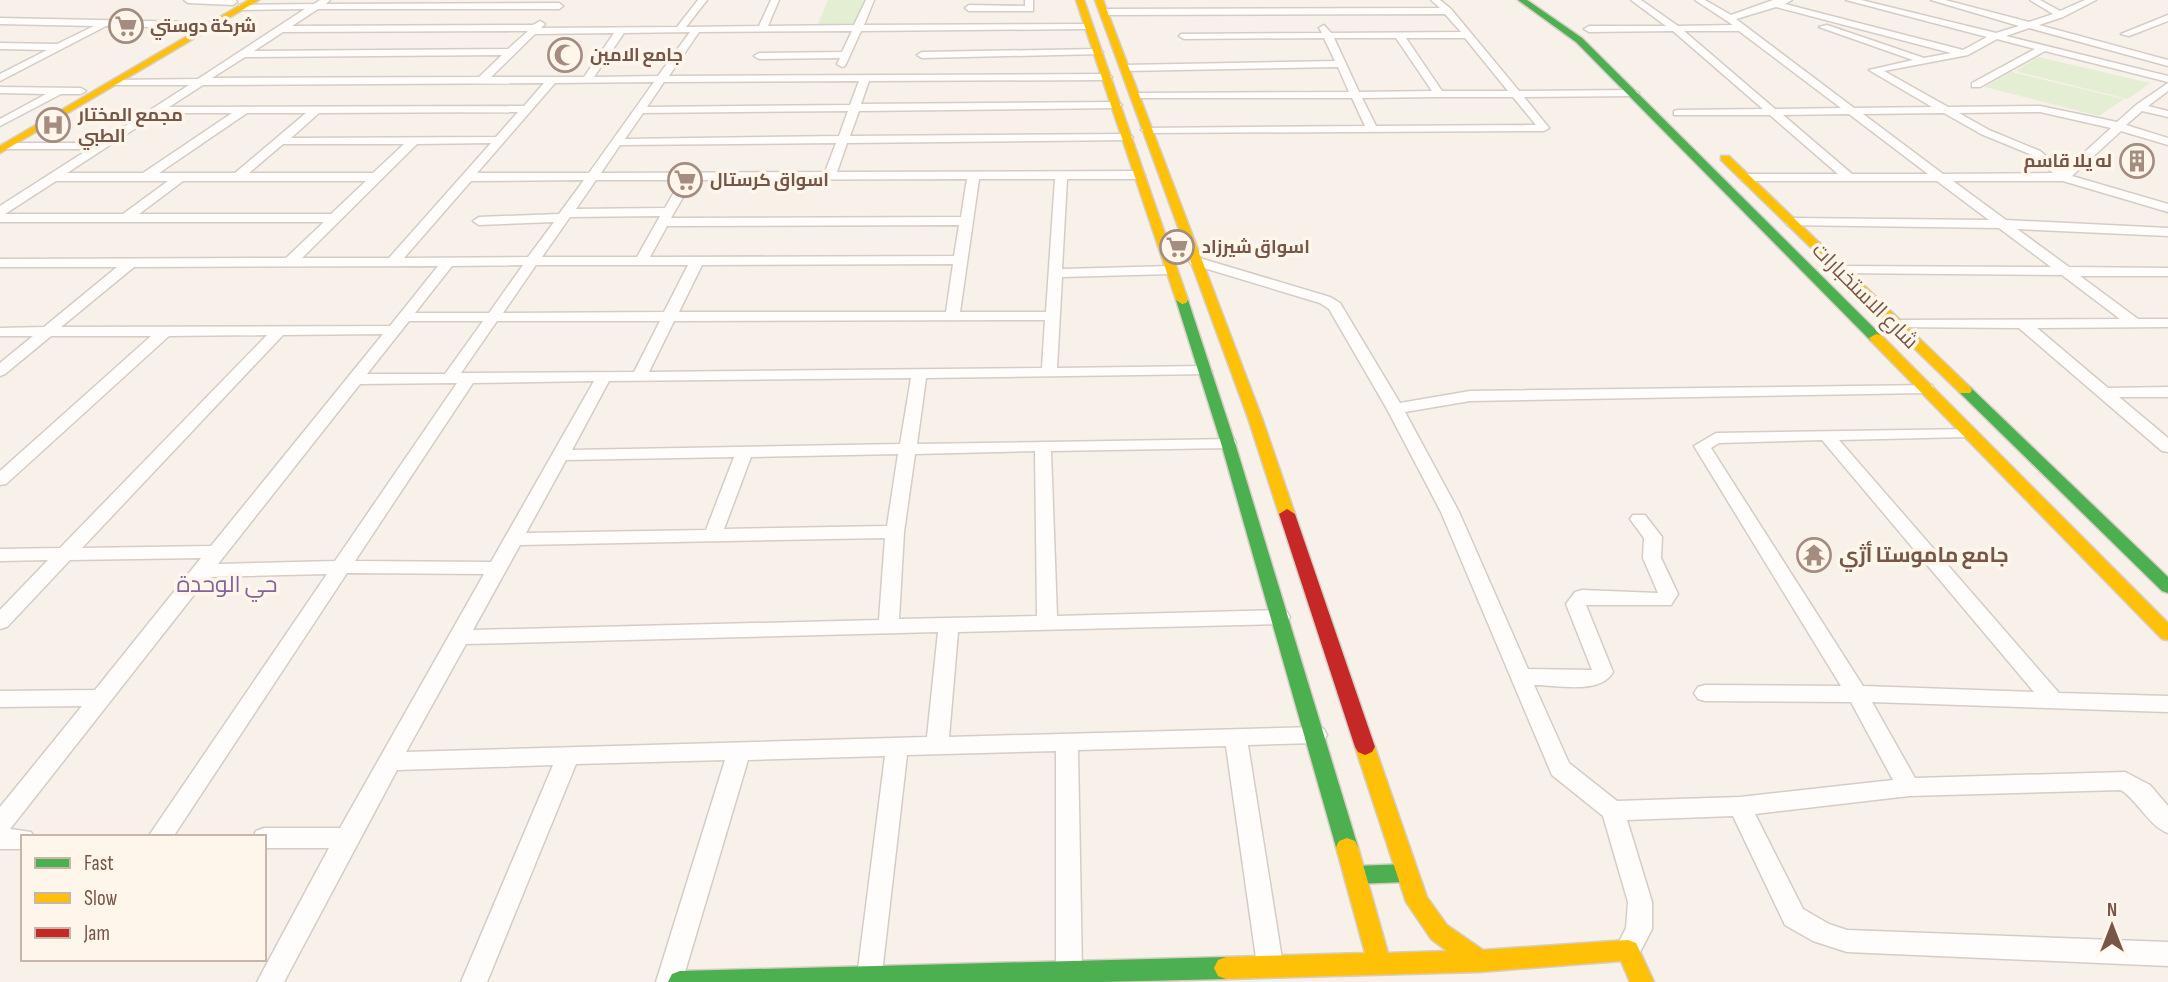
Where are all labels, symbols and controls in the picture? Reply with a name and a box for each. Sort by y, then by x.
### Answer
supermarket icon: شركة دوستي [107,7,145,45]
place label: شركة دوستي [150,16,256,41]
mosque icon: جامع الامين [546,36,584,74]
place label: جامع الامين [590,45,683,67]
place label: مجمع المختار الطبي [77,105,183,151]
hospital icon: مجمع المختار الطبي [34,106,72,144]
building icon: له يلا قاسم [2118,142,2156,180]
place label: له يلا قاسم [2024,151,2112,173]
supermarket icon: اسواق كرستال [666,161,704,199]
place label: اسواق كرستال [710,170,829,191]
supermarket icon: اسواق شيرزاد [1158,228,1196,266]
place label: اسواق شيرزاد [1202,237,1310,258]
street label: شارع الاستخبارات [1806,238,1923,355]
temple icon: جامع ماموستا أژي [1795,536,1833,574]
place label: جامع ماموستا أژي [1839,541,2009,572]
district label: حي الوحدة [176,571,278,602]
legend [21,835,266,961]
text: Fast [84,851,114,876]
text: Slow [84,886,118,911]
north arrow [2077,891,2147,961]
text: N [2107,899,2117,922]
text: Jam [83,921,110,946]

